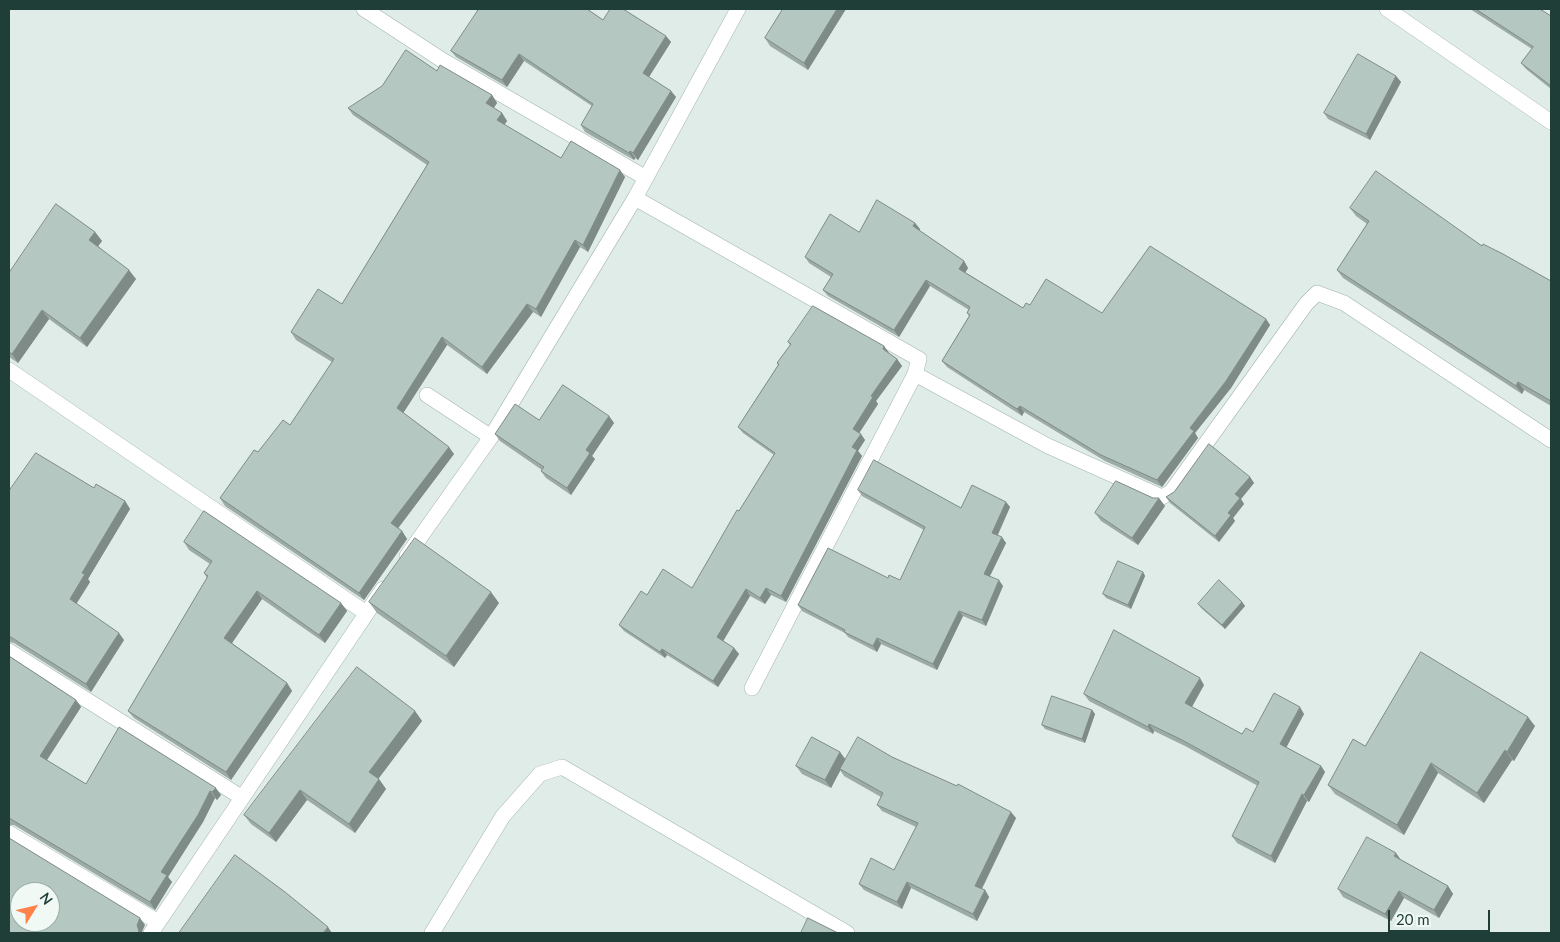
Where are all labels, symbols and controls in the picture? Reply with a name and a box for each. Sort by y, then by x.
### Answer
north arrow [10,882,60,932]
text: N [37,889,57,908]
scale bar [1390,900,1492,932]
text: 20 m [1396,910,1430,928]

